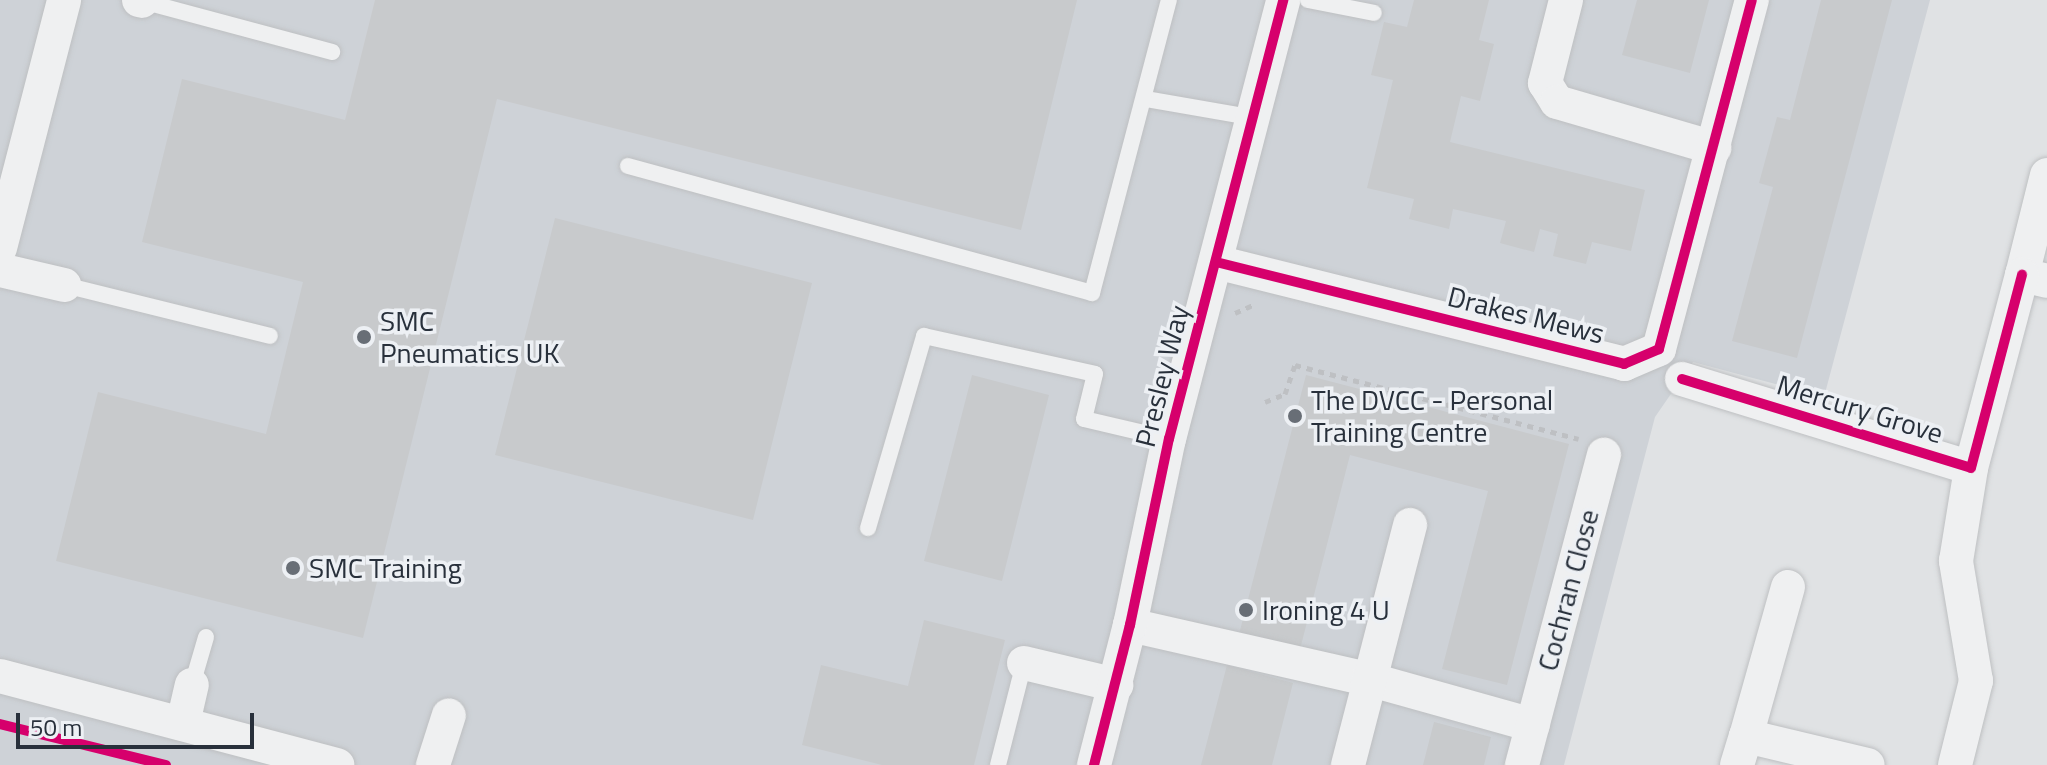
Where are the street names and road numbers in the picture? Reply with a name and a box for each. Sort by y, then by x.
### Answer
street label: Drakes Mews [1444,279,1608,351]
street label: Presley Way [1128,302,1196,450]
street label: Mercury Grove [1773,368,1947,450]
street label: Cochran Close [1530,506,1606,674]

